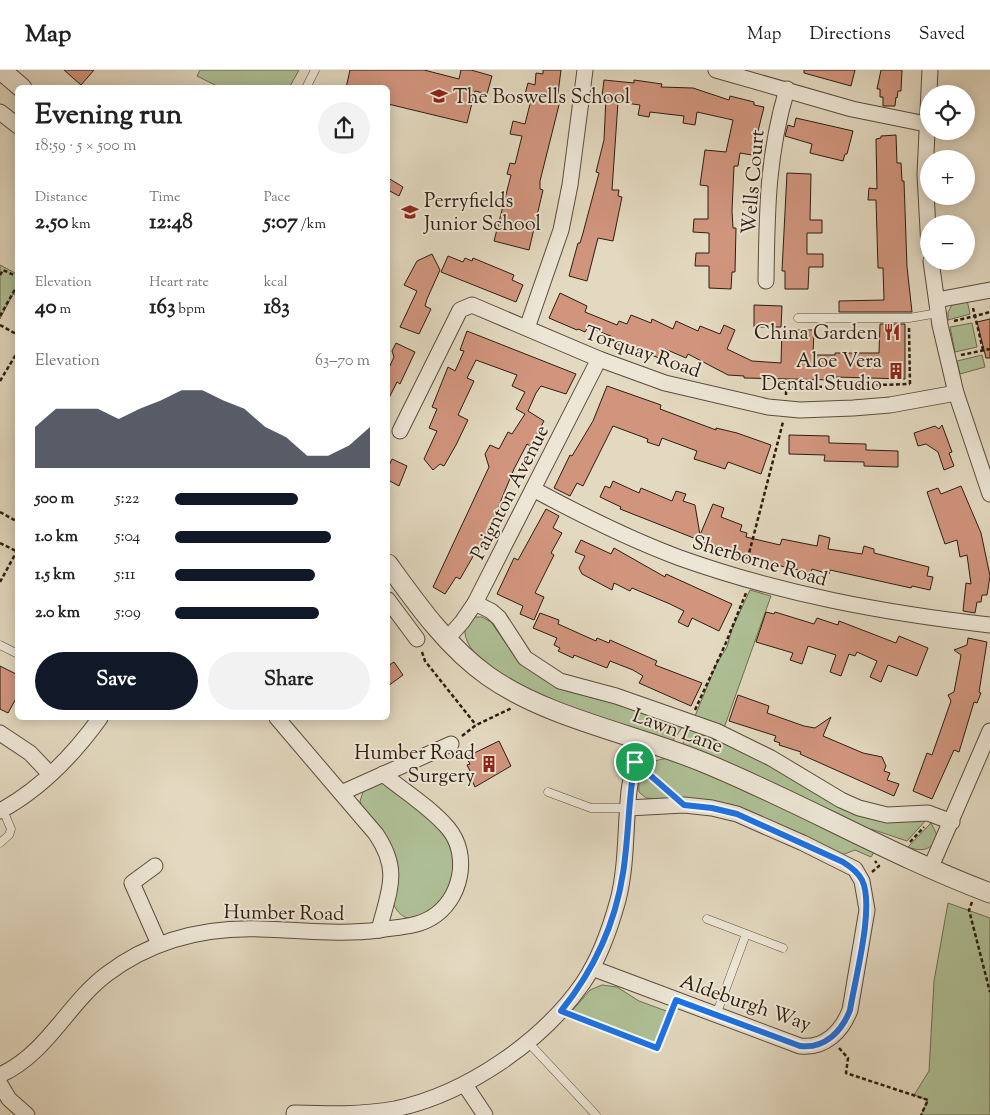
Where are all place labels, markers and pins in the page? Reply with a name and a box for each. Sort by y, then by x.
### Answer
place label: The Boswells School [453,84,631,113]
school or university icon: The Boswells School [429,86,449,106]
place label: Perryfields Junior School [423,188,542,240]
school or university icon: Perryfields Junior School [400,202,420,222]
place label: China Garden [754,320,878,349]
restaurant icon: China Garden [882,322,902,342]
place label: Aloe Vera Dental Studio [761,348,882,400]
building icon: Aloe Vera Dental Studio [886,361,906,381]
place label: Humber Road Surgery [354,740,475,792]
pin [614,741,656,783]
building icon: Humber Road Surgery [479,754,499,774]

